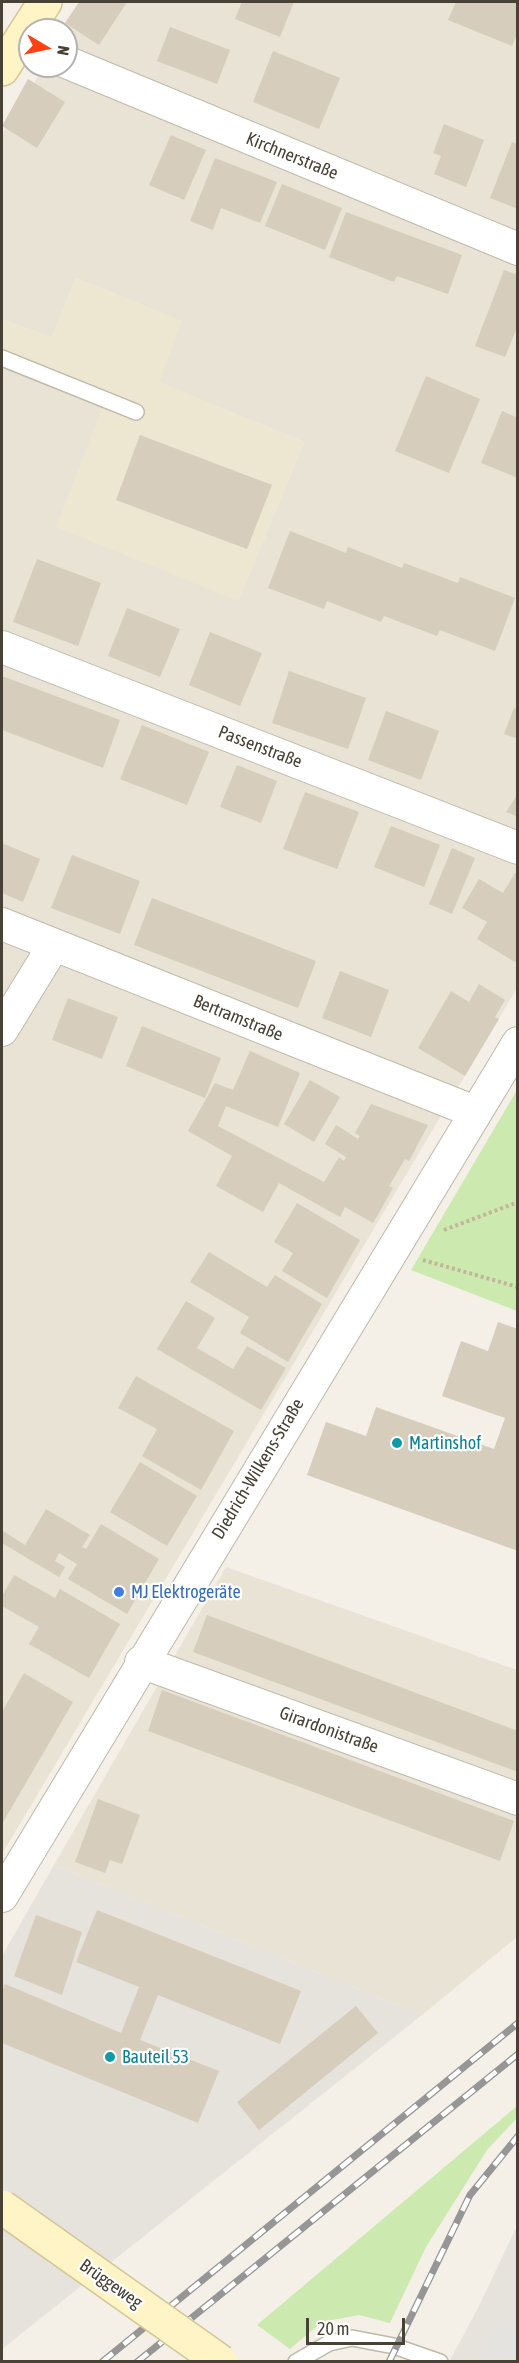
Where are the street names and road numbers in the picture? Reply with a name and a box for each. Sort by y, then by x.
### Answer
street label: Kirchnerstraße [243,128,341,184]
street label: Passenstraße [215,721,305,773]
street label: Bertramstraße [190,990,286,1046]
street label: Diedrich-Wilkens-Straße [208,1395,308,1543]
street label: Girardonistraße [277,1702,381,1758]
street label: Brüggeweg [75,2255,147,2313]

